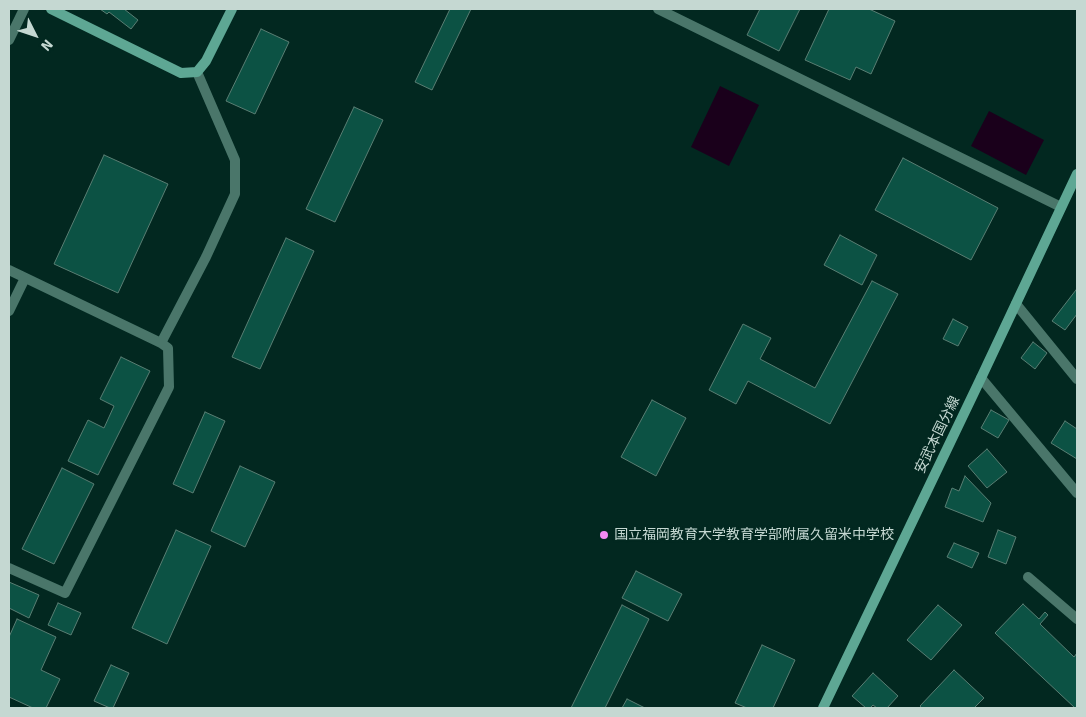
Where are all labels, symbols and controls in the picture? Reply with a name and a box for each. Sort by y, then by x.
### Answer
north arrow [10,10,60,60]
text: N [37,36,56,54]
street label: 安武本国分線 [912,394,964,476]
place label: 国立福岡教育大学教育学部附属久留米中学校 [614,527,894,543]
marker: 国立福岡教育大学教育学部附属久留米中学校 [598,529,610,541]

